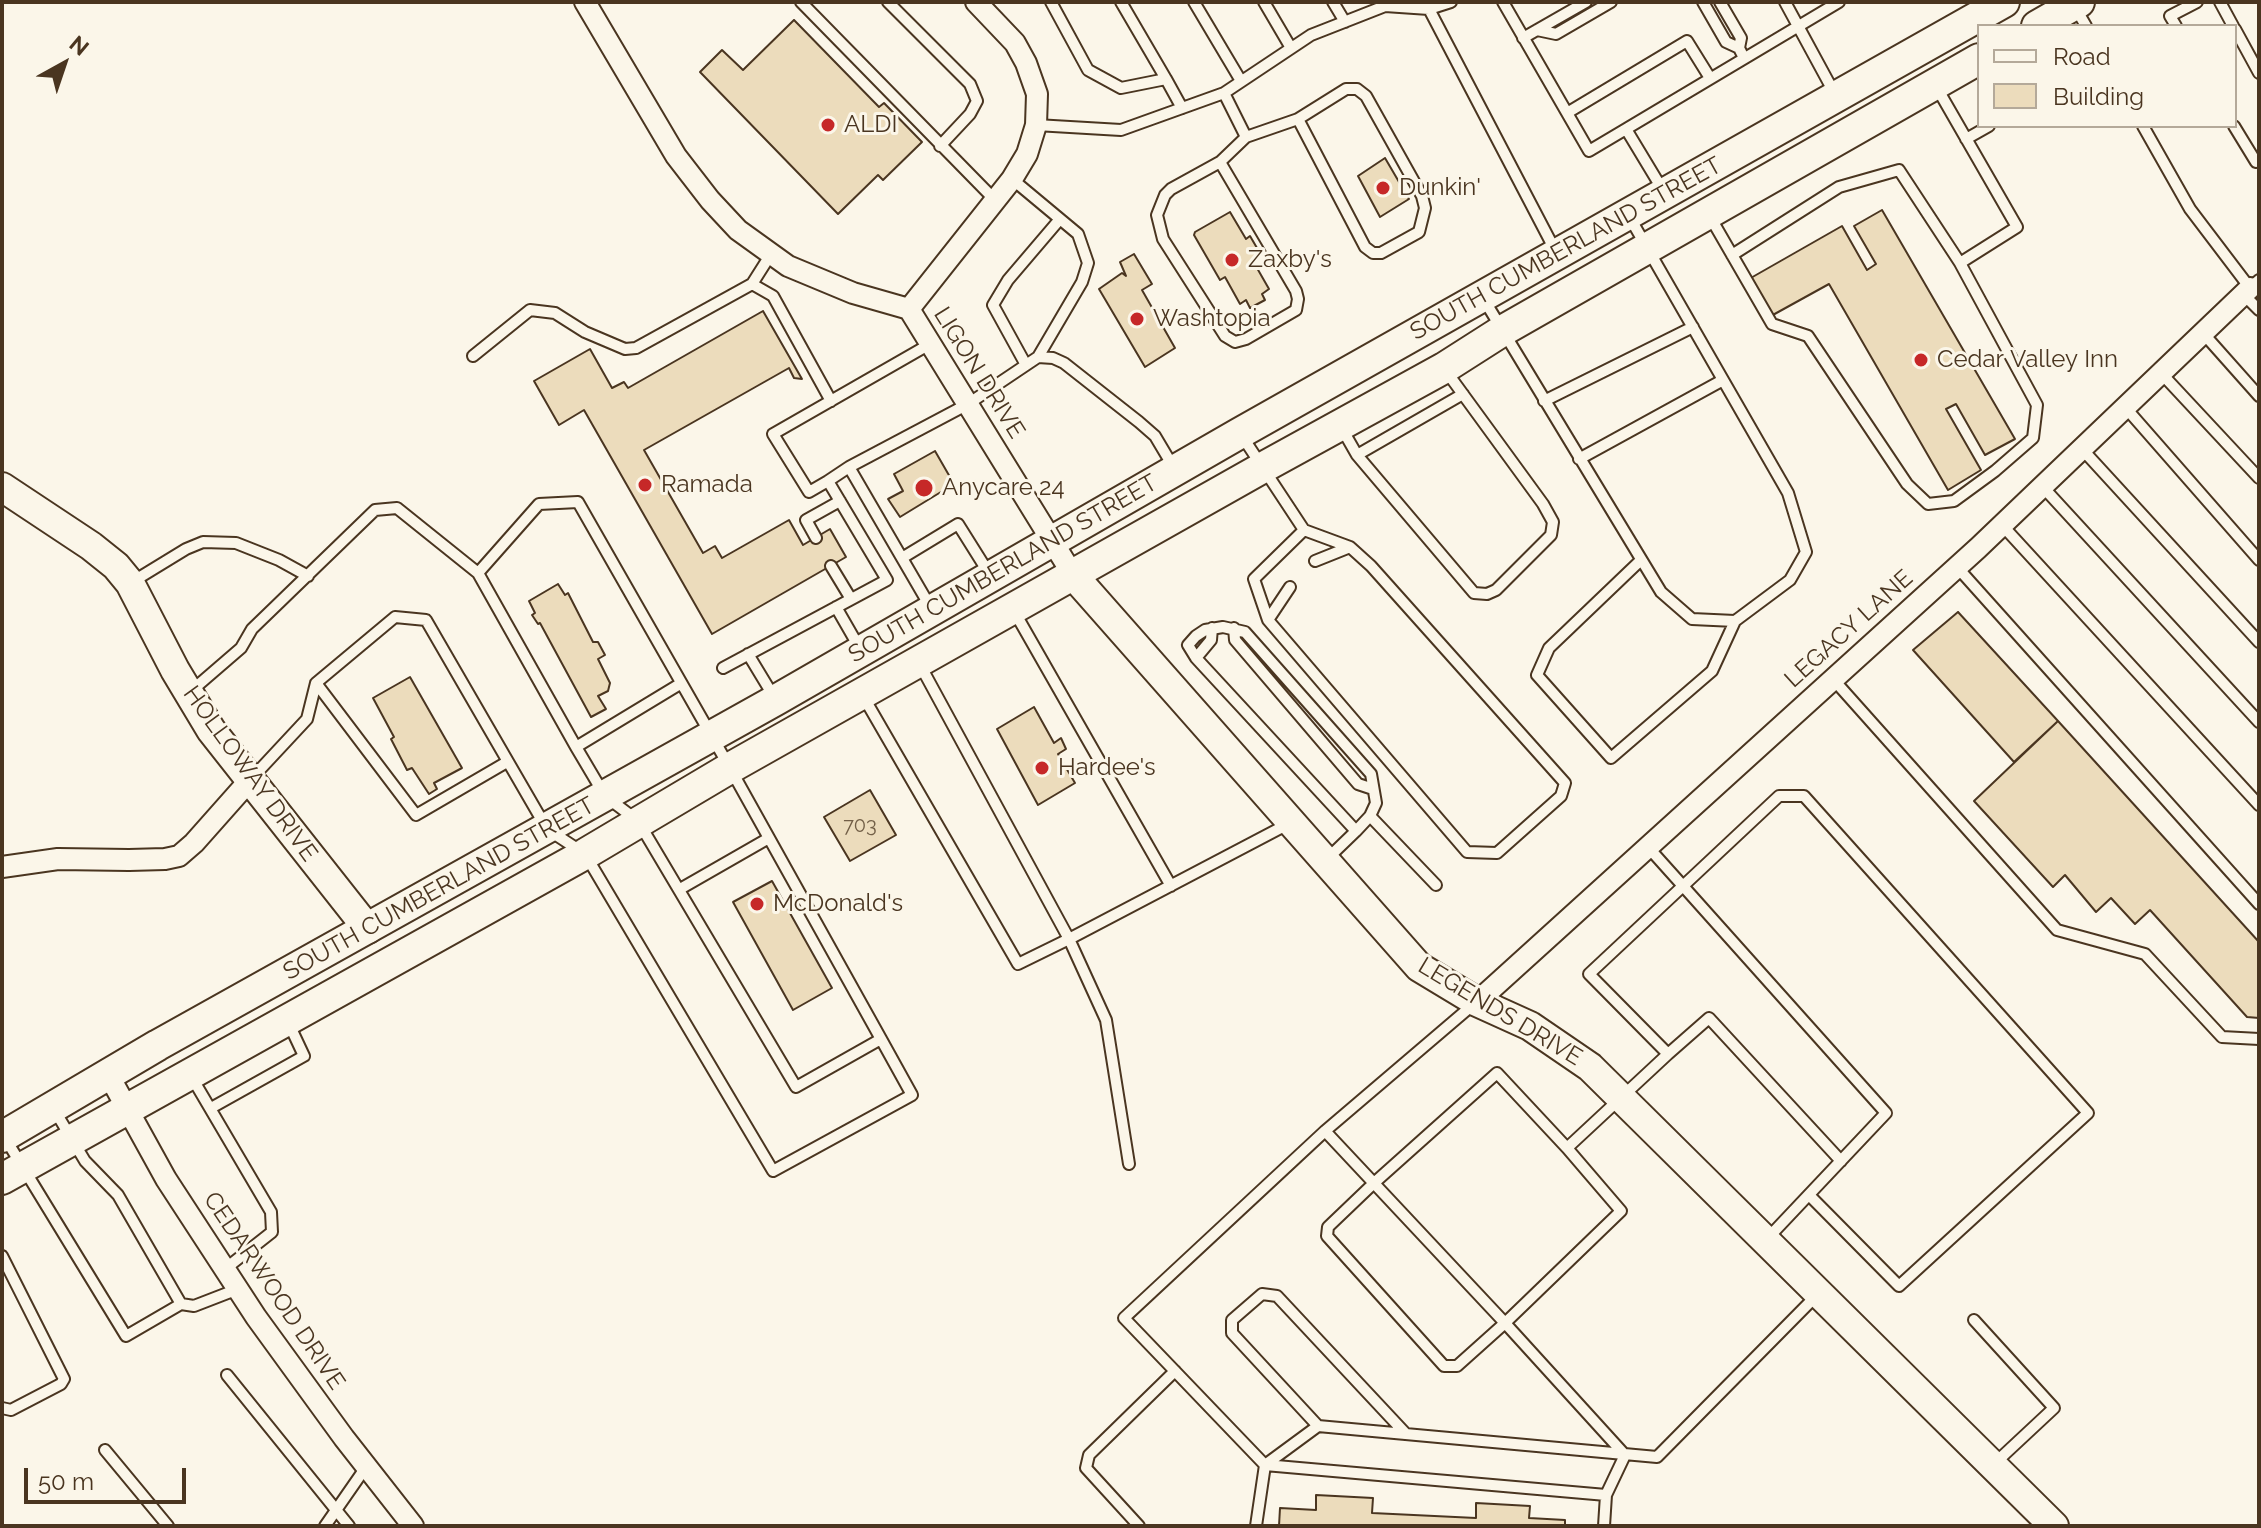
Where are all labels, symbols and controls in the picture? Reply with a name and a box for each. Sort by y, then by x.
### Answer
north arrow [24,24,104,104]
legend [1977,24,2237,128]
text: N [65,30,94,61]
text: Road [2053,42,2111,71]
text: Building [2053,82,2144,111]
place label: ALDI [844,111,897,139]
marker: ALDI [819,116,837,134]
street label: SOUTH CUMBERLAND STREET [1405,151,1727,347]
place label: Dunkin' [1399,174,1481,202]
marker: Dunkin' [1374,179,1392,197]
place label: Zaxby's [1248,246,1332,274]
marker: Zaxby's [1223,251,1241,269]
street label: LIGON DRIVE [927,302,1031,444]
place label: Washtopia [1153,305,1271,333]
marker: Washtopia [1128,310,1146,328]
place label: Cedar Valley Inn [1937,346,2118,374]
marker: Cedar Valley Inn [1912,351,1930,369]
street label: SOUTH CUMBERLAND STREET [843,469,1163,669]
place label: Ramada [661,471,753,499]
place label: Anycare 24 [942,474,1065,502]
marker: Ramada [636,476,654,494]
marker: Anycare 24 [913,477,935,499]
street label: LEGACY LANE [1779,564,1919,694]
street label: HOLLOWAY DRIVE [177,681,323,867]
place label: Hardee's [1058,754,1156,782]
marker: Hardee's [1033,759,1051,777]
street label: SOUTH CUMBERLAND STREET [278,791,600,987]
house number: 703 [843,814,877,838]
place label: McDonald's [773,890,903,918]
marker: McDonald's [748,895,766,913]
street label: LEGENDS DRIVE [1413,952,1587,1072]
street label: CEDARWOOD DRIVE [197,1187,351,1395]
scale bar [28,1452,190,1502]
text: 50 m [38,1467,94,1496]

